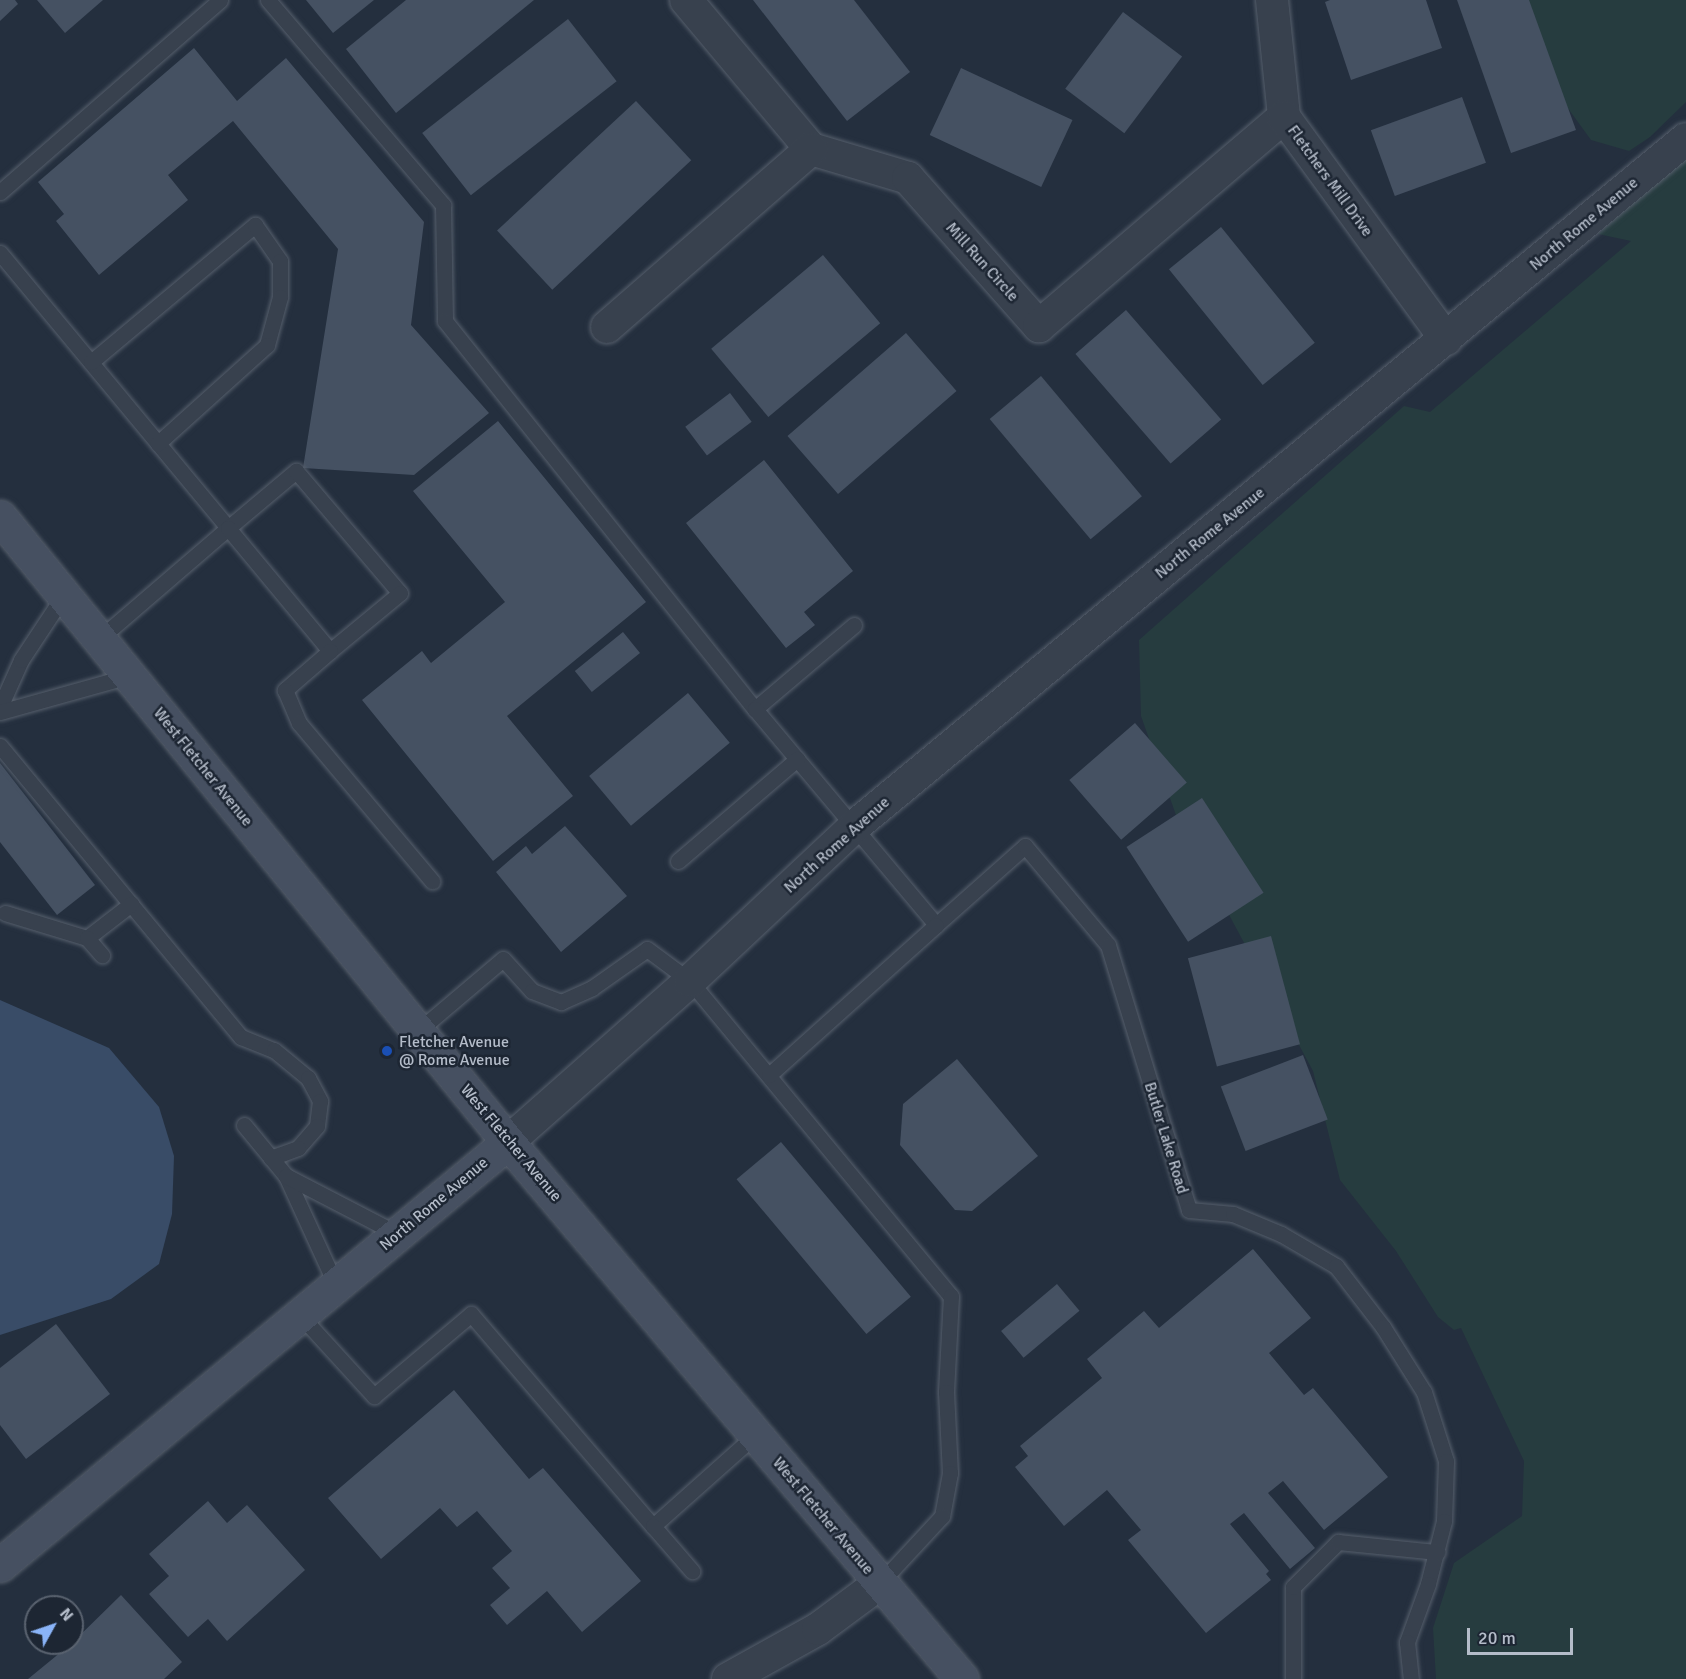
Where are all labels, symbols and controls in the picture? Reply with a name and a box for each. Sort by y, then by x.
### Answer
street label: Fletchers Mill Drive [1283,122,1377,240]
street label: North Rome Avenue [1526,173,1642,275]
street label: Mill Run Circle [941,218,1023,306]
street label: North Rome Avenue [1151,483,1269,583]
street label: West Fletcher Avenue [149,704,257,830]
street label: North Rome Avenue [780,793,894,897]
place label: Fletcher Avenue @ Rome Avenue [399,1032,510,1070]
marker: Fletcher Avenue @ Rome Avenue [380,1044,394,1058]
street label: West Fletcher Avenue [456,1080,566,1206]
street label: Butler Lake Road [1140,1080,1192,1196]
street label: North Rome Avenue [376,1153,492,1255]
street label: West Fletcher Avenue [768,1453,878,1579]
north arrow [24,1595,84,1655]
text: N [55,1604,77,1625]
scale bar [1470,1616,1576,1654]
text: 20 m [1478,1627,1516,1649]

